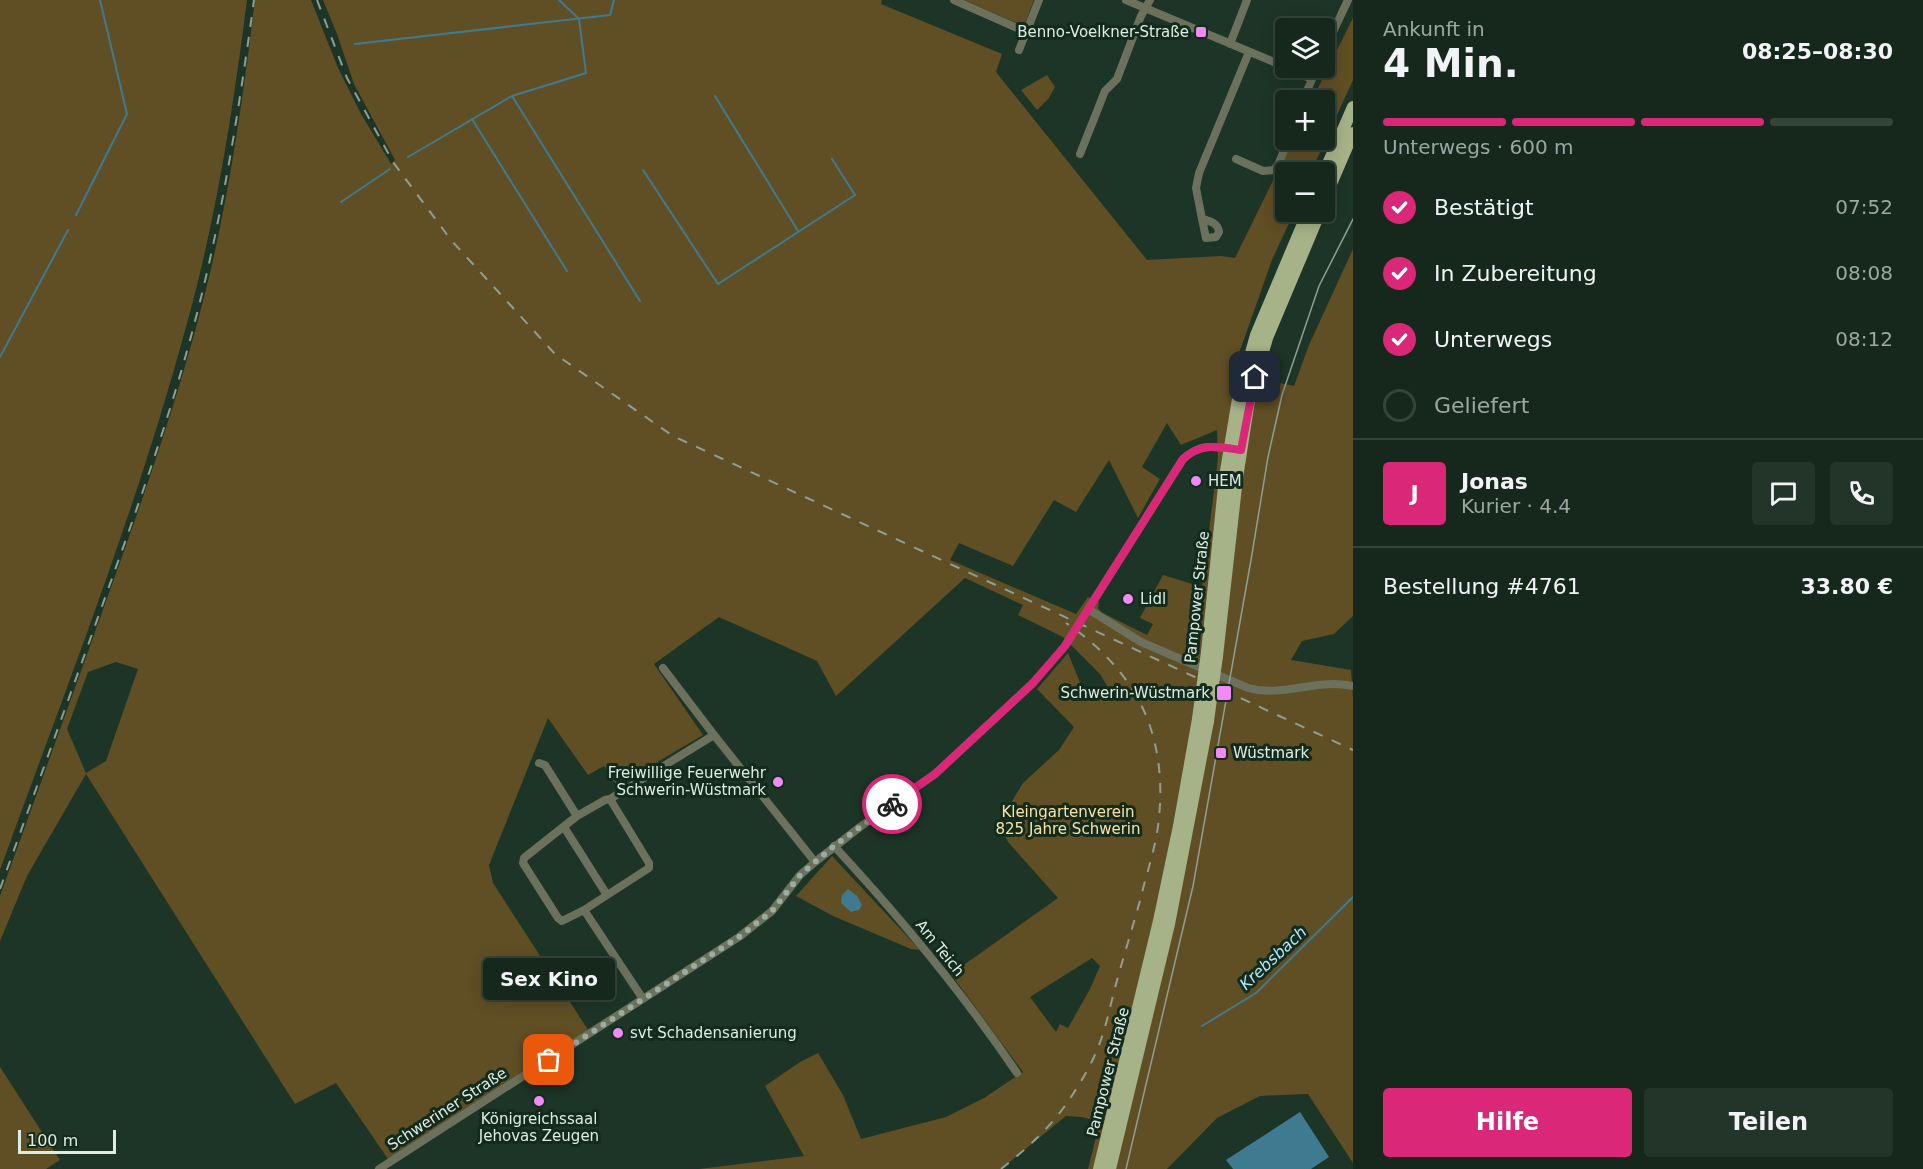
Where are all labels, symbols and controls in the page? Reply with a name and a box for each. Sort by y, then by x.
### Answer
text: Ankunft in [1383,17,1485,41]
map controls [1275,18,1335,222]
button: layers [1275,18,1335,78]
place label: Benno-Voelkner-Straße [1017,23,1189,41]
marker: Benno-Voelkner-Straße [1194,25,1208,39]
text: 08:25–08:30 [1742,39,1893,64]
text: 4 Min. [1383,41,1518,86]
button: + [1275,90,1335,150]
text: Unterwegs · 600 m [1383,135,1574,159]
button: − [1275,162,1335,222]
icon: check [1383,191,1416,224]
text: Bestätigt [1434,195,1534,220]
text: 07:52 [1835,195,1893,219]
icon: check [1383,257,1416,290]
text: In Zubereitung [1434,261,1597,286]
text: 08:08 [1835,261,1893,285]
icon: check [1383,323,1416,356]
text: Unterwegs [1434,327,1552,352]
text: 08:12 [1835,327,1893,351]
pin [1229,351,1280,402]
icon: home [1238,360,1271,393]
text: Geliefert [1434,393,1529,418]
button: chat [1752,462,1815,525]
button: phone [1830,462,1893,525]
text: Jonas [1461,469,1528,494]
place label: HEM [1208,472,1242,490]
marker: HEM [1189,474,1203,488]
text: J [1410,481,1419,506]
text: Kurier · 4.4 [1461,494,1571,518]
street label: Pampower Straße [1181,530,1213,664]
text: Bestellung #4761 [1383,574,1581,599]
text: 33.80 € [1800,574,1893,599]
place label: Lidl [1140,590,1166,608]
marker: Lidl [1121,592,1135,606]
place label: Schwerin-Wüstmark [1060,684,1210,702]
marker: Schwerin-Wüstmark [1215,684,1233,702]
place label: Wüstmark [1233,744,1309,762]
marker: Wüstmark [1214,746,1228,760]
place label: Freiwillige Feuerwehr Schwerin-Wüstmark [608,764,767,799]
courier [862,774,922,834]
marker: Freiwillige Feuerwehr Schwerin-Wüstmark [771,775,785,789]
icon: bike [876,788,909,821]
park label: Kleingartenverein 825 Jahre Schwerin [996,803,1140,838]
street label: Am Teich [912,916,968,980]
water label: Krebsbach [1236,922,1310,994]
callout: Sex Kino [483,958,615,1000]
text: Sex Kino [500,967,598,991]
street label: Pampower Straße [1083,1005,1133,1139]
place label: svt Schadensanierung [630,1024,797,1042]
marker: svt Schadensanierung [611,1026,625,1040]
pin [523,1034,574,1085]
icon: bag [532,1043,565,1076]
street label: Schweriner Straße [384,1064,510,1154]
button: Hilfe [1383,1088,1632,1157]
button: Teilen [1644,1088,1893,1157]
marker: Königreichssaal Jehovas Zeugen [532,1094,546,1108]
place label: Königreichssaal Jehovas Zeugen [478,1110,599,1145]
scale bar [18,1127,116,1154]
text: 100 m [27,1131,78,1150]

